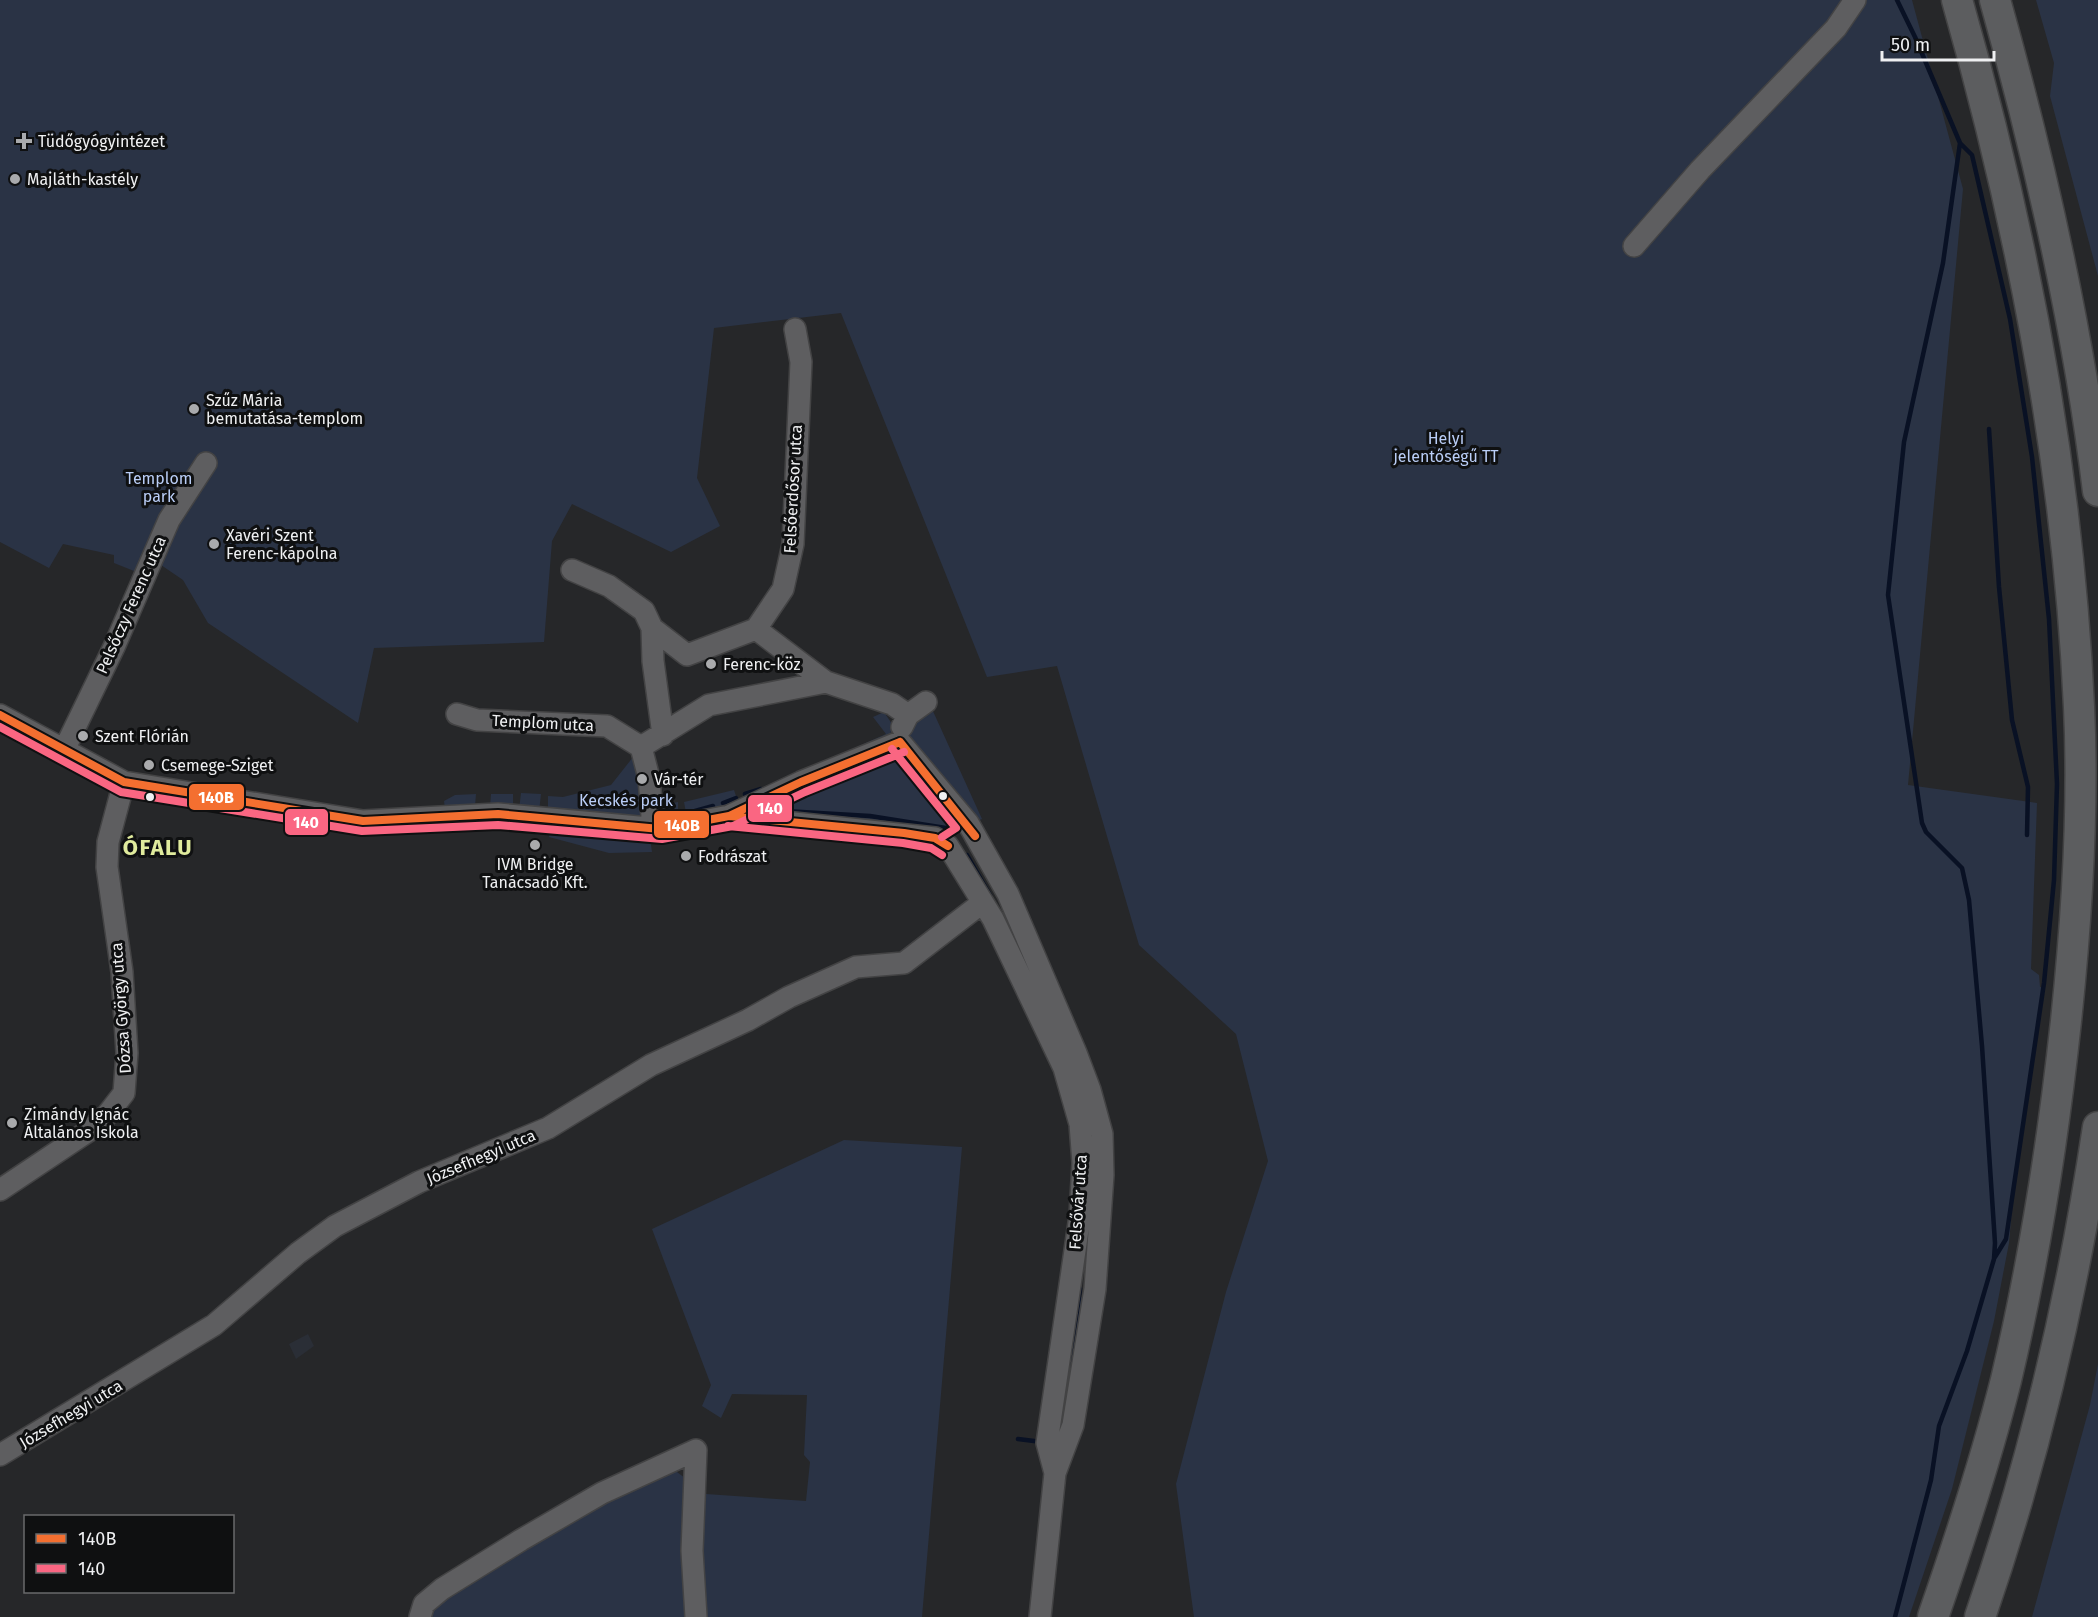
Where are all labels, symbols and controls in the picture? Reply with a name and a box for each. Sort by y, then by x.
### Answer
scale bar [1882,24,1994,62]
text: 50 m [1891,34,1930,56]
marker: Tüdőgyógyintézet [15,132,33,150]
place label: Tüdőgyógyintézet [38,132,165,151]
place label: Majláth-kastély [27,170,138,189]
marker: Majláth-kastély [8,172,22,186]
place label: Szűz Mária bemutatása-templom [206,391,363,428]
marker: Szűz Mária bemutatása-templom [187,402,201,416]
street label: Felsőerdősor utca [780,424,806,554]
park label: Helyi jelentőségű TT [1392,429,1499,466]
park label: Templom park [126,469,193,506]
place label: Xavéri Szent Ferenc-kápolna [226,526,338,563]
street label: Pelsőczy Ferenc utca [92,533,170,677]
marker: Xavéri Szent Ferenc-kápolna [207,537,221,551]
place label: Ferenc-köz [723,655,801,674]
marker: Ferenc-köz [704,657,718,671]
street label: Templom utca [491,711,595,735]
place label: Szent Flórián [95,727,189,746]
marker: Szent Flórián [76,729,90,743]
place label: Csemege-Sziget [161,756,274,775]
marker: Csemege-Sziget [142,758,156,772]
place label: Vár-tér [654,770,704,789]
marker: Vár-tér [635,772,649,786]
line badge: 140B [188,783,245,811]
text: 140B [198,788,234,807]
unlabelled marker [937,790,949,802]
unlabelled marker [144,791,156,803]
park label: Kecskés park [579,791,674,810]
line badge: 140 [747,794,793,823]
text: 140 [757,799,783,818]
line badge: 140 [284,808,329,836]
line badge: 140B [653,810,710,839]
text: 140 [293,813,319,832]
text: 140B [664,816,700,835]
district label: ÓFALU [123,834,193,861]
marker: IVM Bridge Tanácsadó Kft. [528,838,542,852]
place label: Fodrászat [698,847,767,866]
marker: Fodrászat [679,849,693,863]
place label: IVM Bridge Tanácsadó Kft. [482,855,588,892]
street label: Dózsa György utca [107,942,135,1074]
place label: Zimándy Ignác Általános Iskola [24,1105,139,1142]
marker: Zimándy Ignác Általános Iskola [5,1116,19,1130]
street label: Józsefhegyi utca [424,1125,538,1189]
street label: Felsővár utca [1065,1154,1091,1250]
street label: Józsefhegyi utca [16,1376,126,1452]
legend [24,1515,234,1593]
text: 140B [78,1528,116,1550]
text: 140 [78,1558,105,1580]

